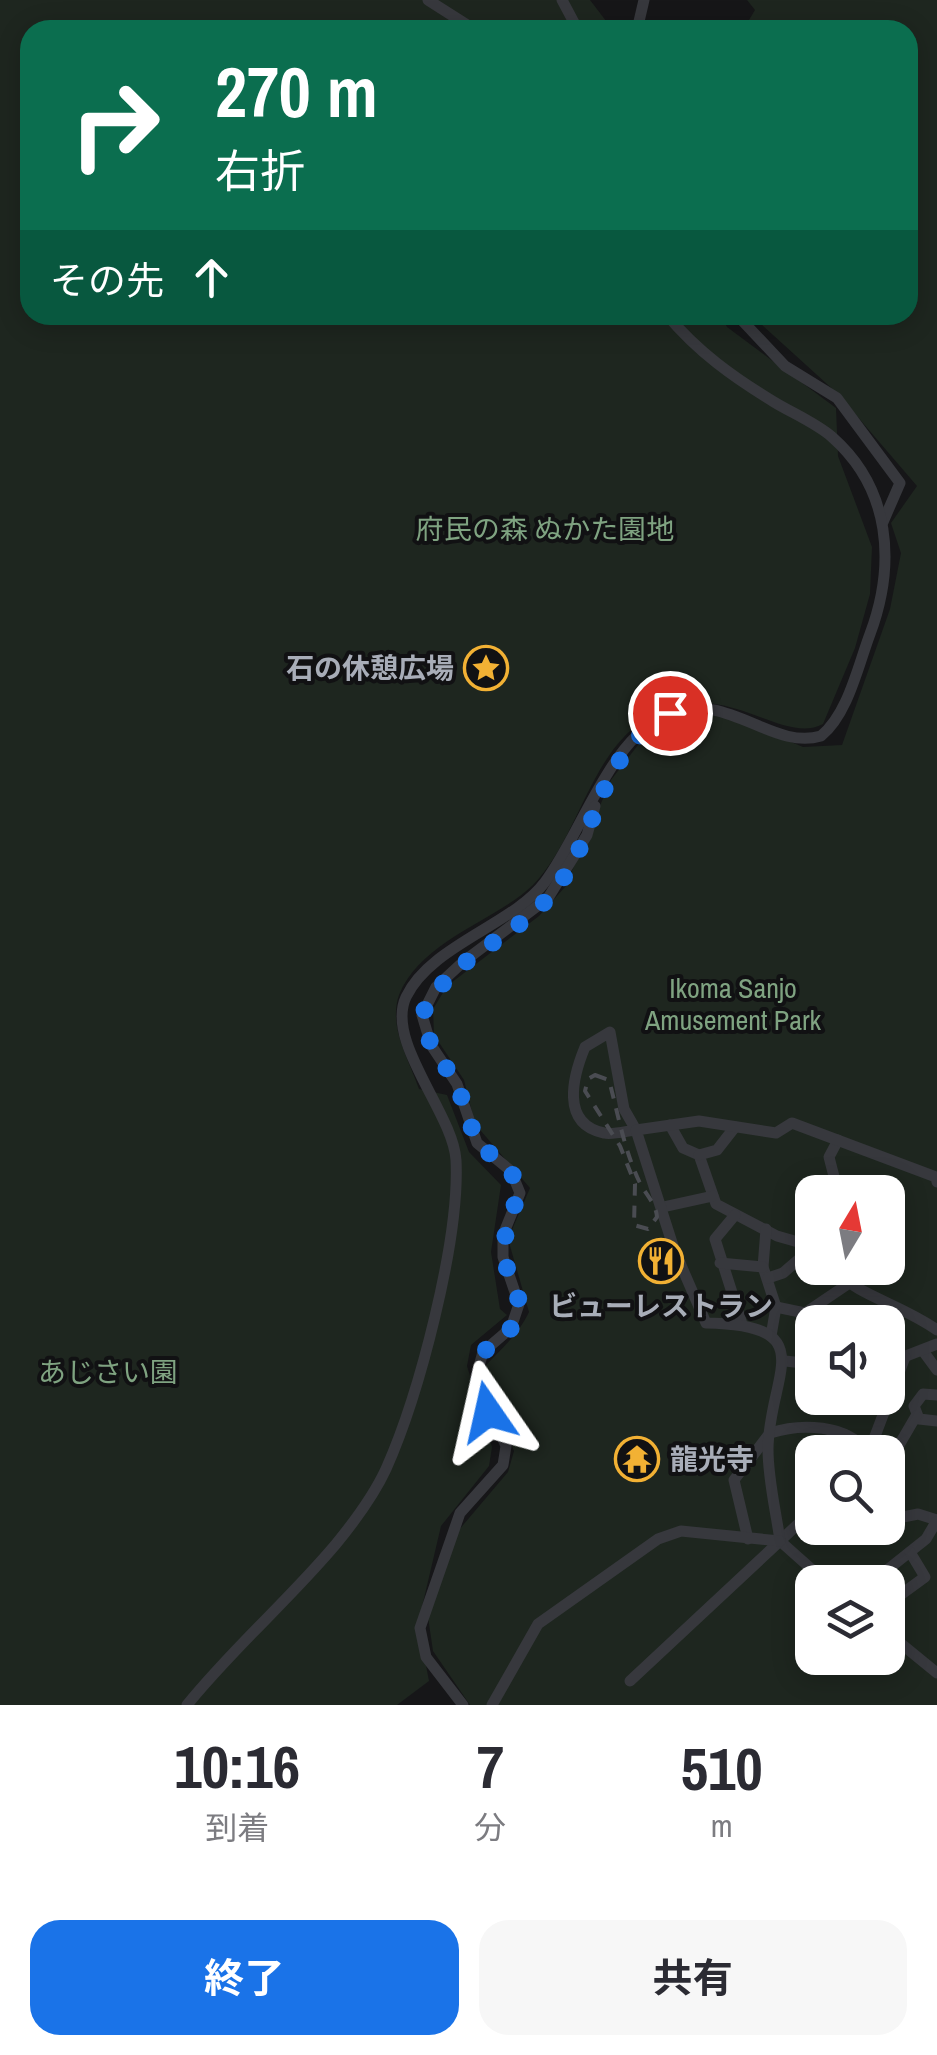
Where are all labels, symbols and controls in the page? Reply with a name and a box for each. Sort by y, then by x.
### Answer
text: 270 m [215,45,378,139]
icon: right [50,60,180,190]
text: 右折 [215,140,305,201]
icon: ahead [184,250,239,305]
text: その先 [50,255,164,306]
park label: 府民の森 ぬかた園地 [416,510,674,548]
place icon: 石の休憩広場 [463,645,509,691]
place label: 石の休憩広場 [286,649,454,687]
pin [628,671,713,756]
icon: arrive [643,686,698,741]
park label: Ikoma Sanjo Amusement Park [644,969,822,1039]
north arrow [795,1175,905,1285]
map controls [795,1175,905,1675]
restaurant icon: ビューレストラン [638,1238,684,1284]
place label: ビューレストラン [549,1287,773,1325]
button: sound [795,1305,905,1415]
park label: あじさい園 [38,1353,178,1391]
position arrow [436,1360,540,1464]
button: search [795,1435,905,1545]
temple icon: 龍光寺 [614,1436,660,1482]
place label: 龍光寺 [670,1440,754,1478]
button: layers [795,1565,905,1675]
text: 10:16 [174,1726,300,1807]
text: 7 [477,1726,504,1807]
text: 510 [681,1728,763,1809]
text: m [711,1804,733,1847]
text: 到着 [205,1806,269,1849]
text: 分 [474,1806,506,1849]
button: 終了 [30,1920,459,2035]
button: 共有 [479,1920,907,2035]

